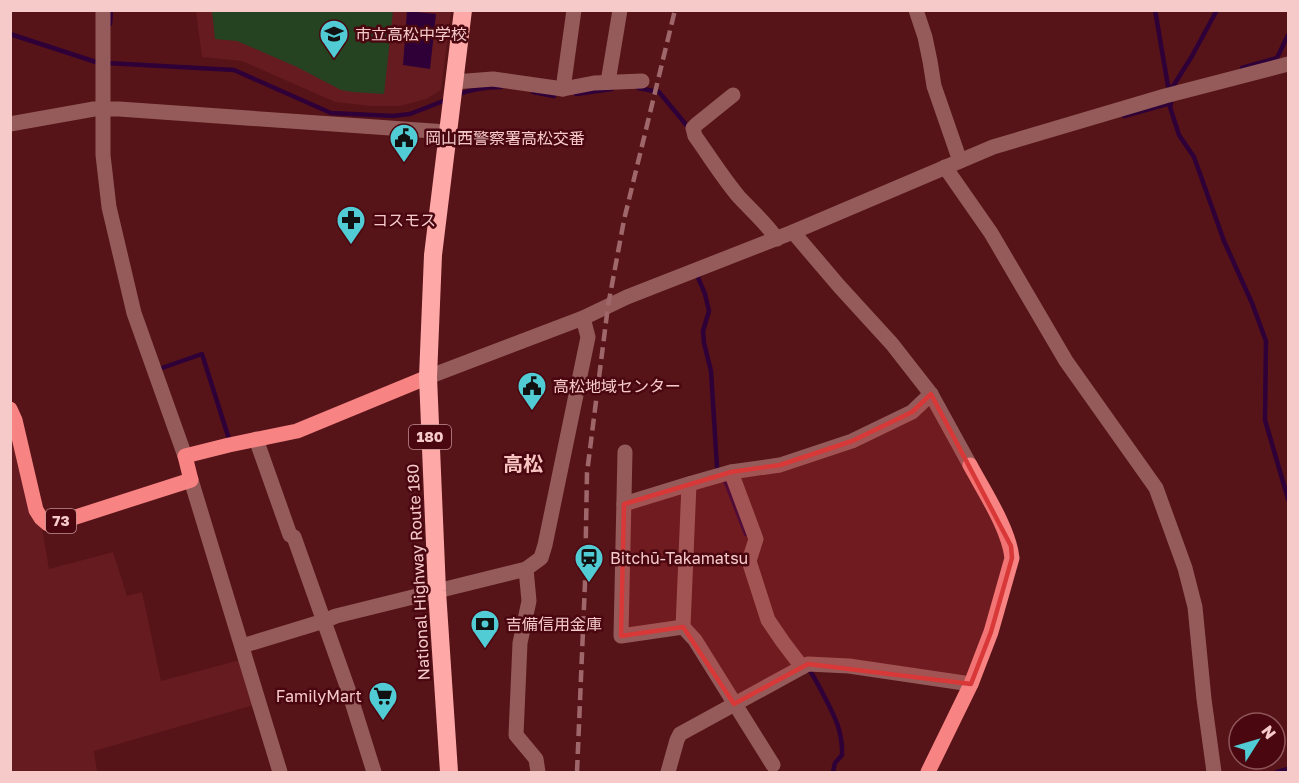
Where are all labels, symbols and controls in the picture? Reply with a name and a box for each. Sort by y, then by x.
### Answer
school or university icon: 市立高松中学校 [318,18,350,60]
place label: 市立高松中学校 [355,24,467,44]
public building icon: 岡山西警察署高松交番 [388,122,420,164]
place label: 岡山西警察署高松交番 [425,128,585,148]
pharmacy icon: コスモス [335,204,367,246]
place label: コスモス [372,210,436,230]
public building icon: 高松地域センター [516,370,548,412]
place label: 高松地域センター [553,376,681,396]
road number: 180 [409,425,451,449]
district label: 高松 [503,451,543,475]
street label: National Highway Route 180 [402,463,434,681]
road number: 73 [46,509,76,533]
station icon: Bitchū-Takamatsu [573,542,605,584]
place label: Bitchū-Takamatsu [610,548,748,568]
bank icon: 吉備信用金庫 [469,608,501,650]
place label: 吉備信用金庫 [506,614,602,634]
supermarket icon: FamilyMart [367,680,399,722]
place label: FamilyMart [276,686,362,706]
north arrow [1227,711,1287,771]
text: N [1257,721,1281,743]

